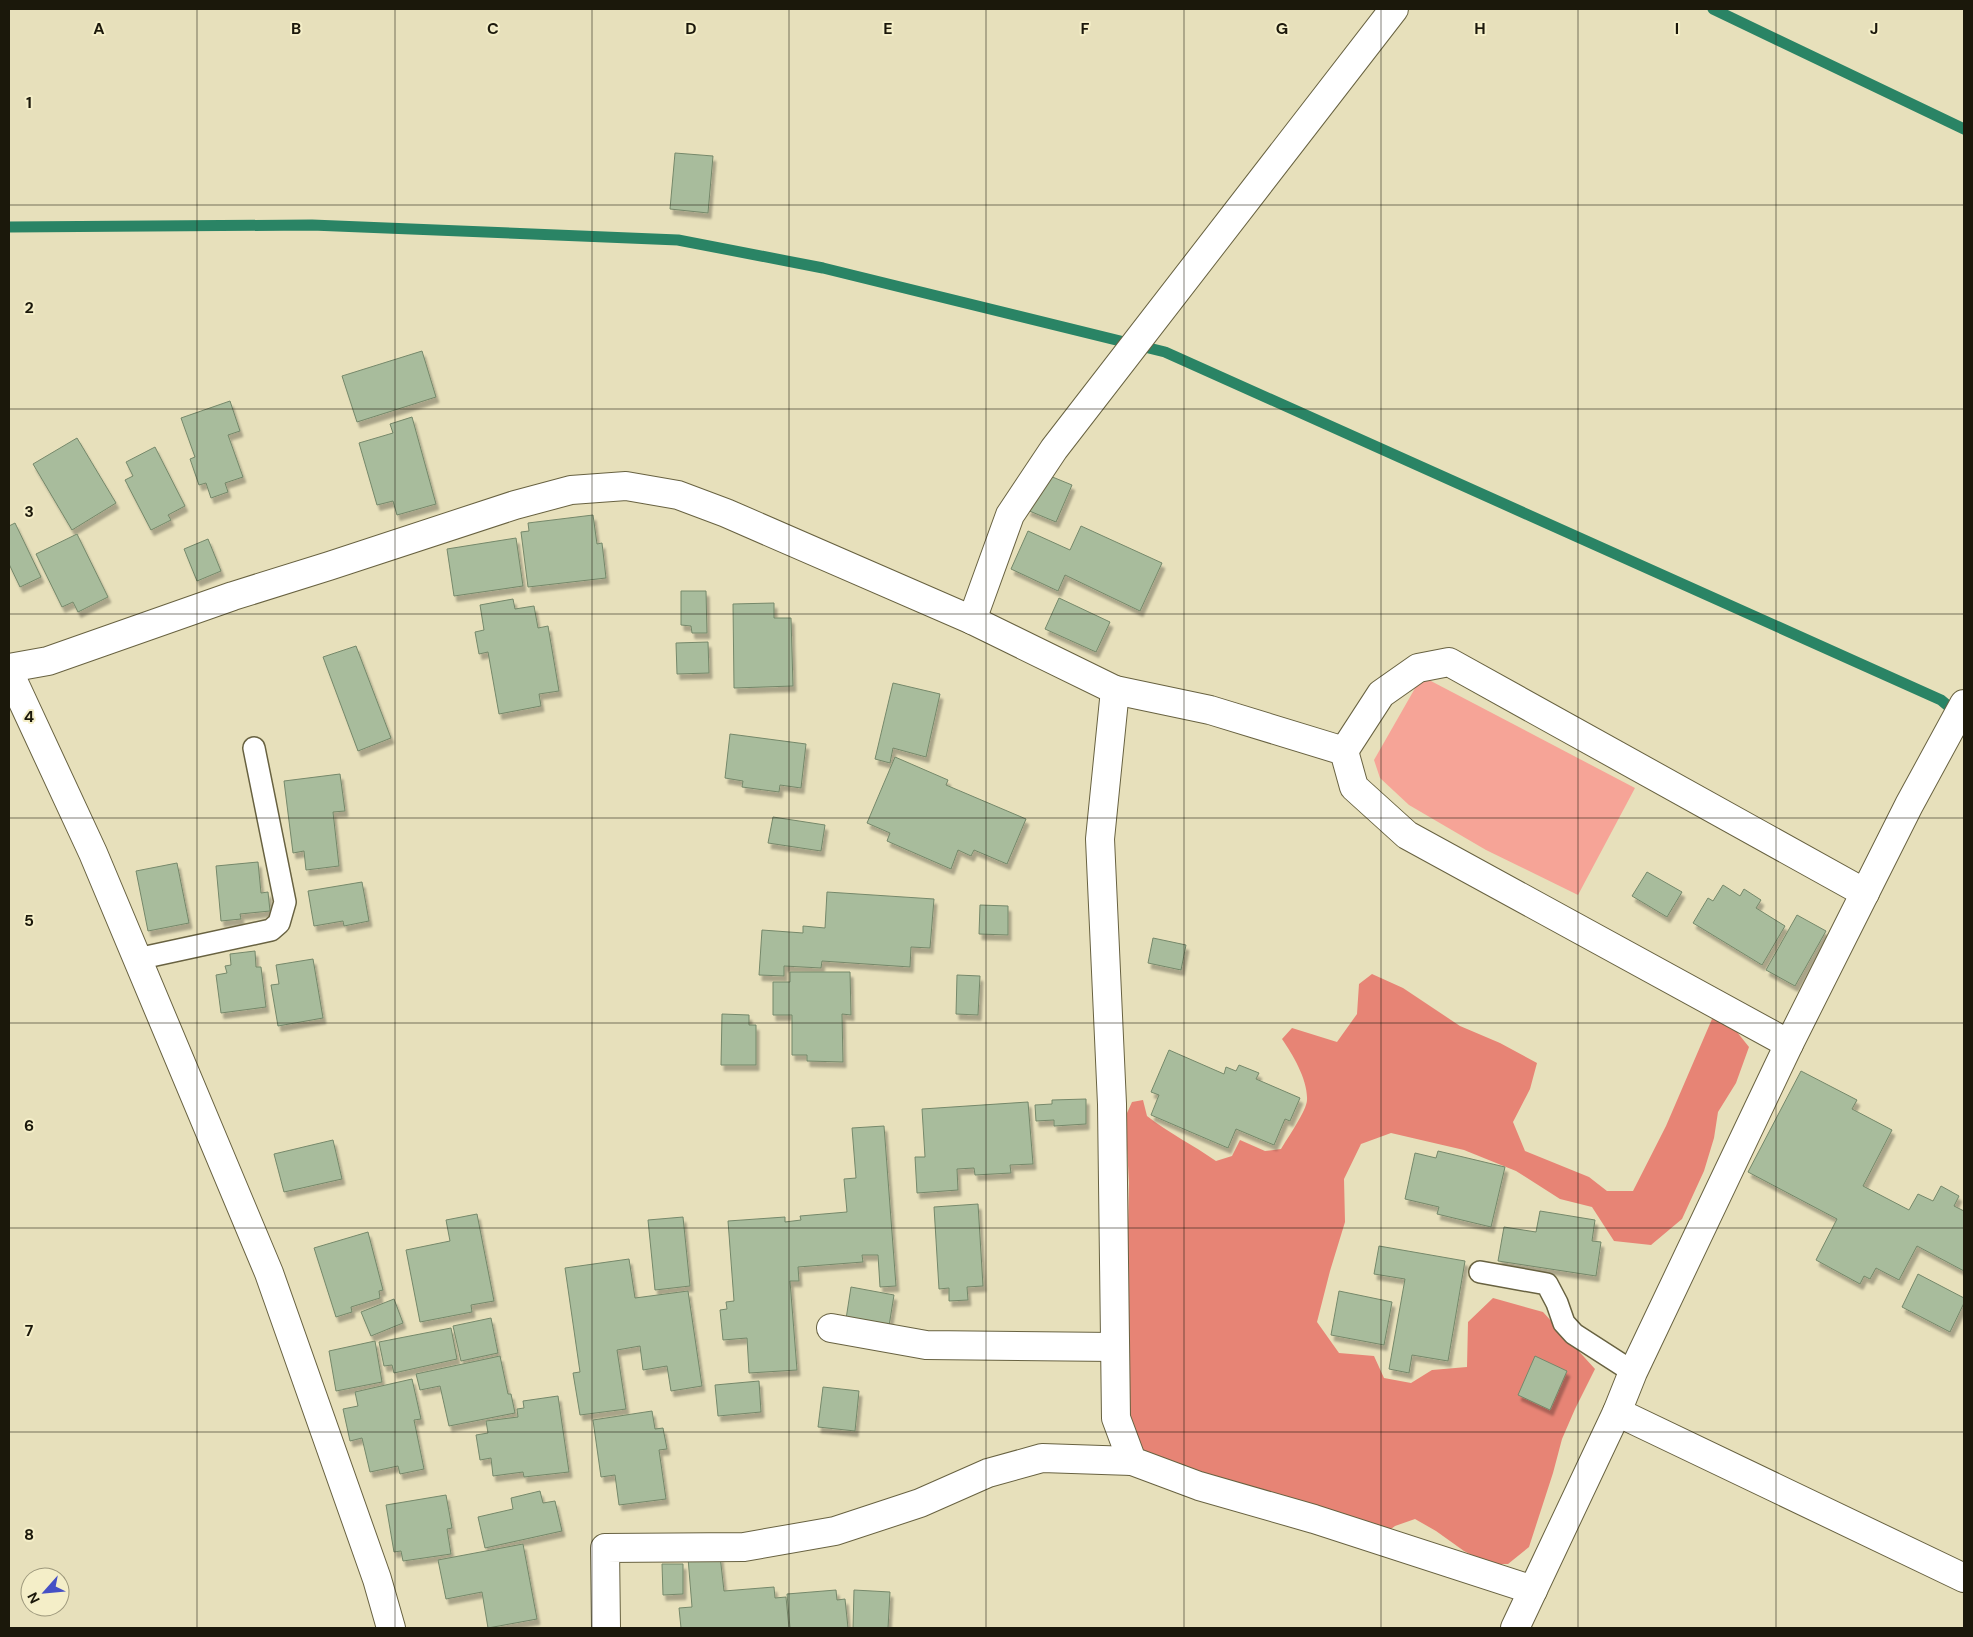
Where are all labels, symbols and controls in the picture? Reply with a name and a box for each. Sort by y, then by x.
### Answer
text: A [93,18,105,39]
text: B [291,18,301,39]
text: C [487,18,499,39]
text: D [685,18,697,39]
text: E [883,18,893,39]
text: F [1081,18,1090,39]
text: G [1276,18,1288,39]
text: H [1474,18,1486,39]
text: I [1675,18,1679,39]
text: J [1870,18,1878,39]
text: 1 [26,92,32,113]
text: 2 [24,297,34,318]
text: 3 [24,501,34,522]
text: 4 [24,706,34,727]
text: 5 [24,910,34,931]
text: 6 [24,1115,34,1136]
text: 7 [25,1320,34,1341]
text: 8 [24,1524,34,1545]
north arrow [20,1567,70,1617]
text: N [23,1589,44,1607]

